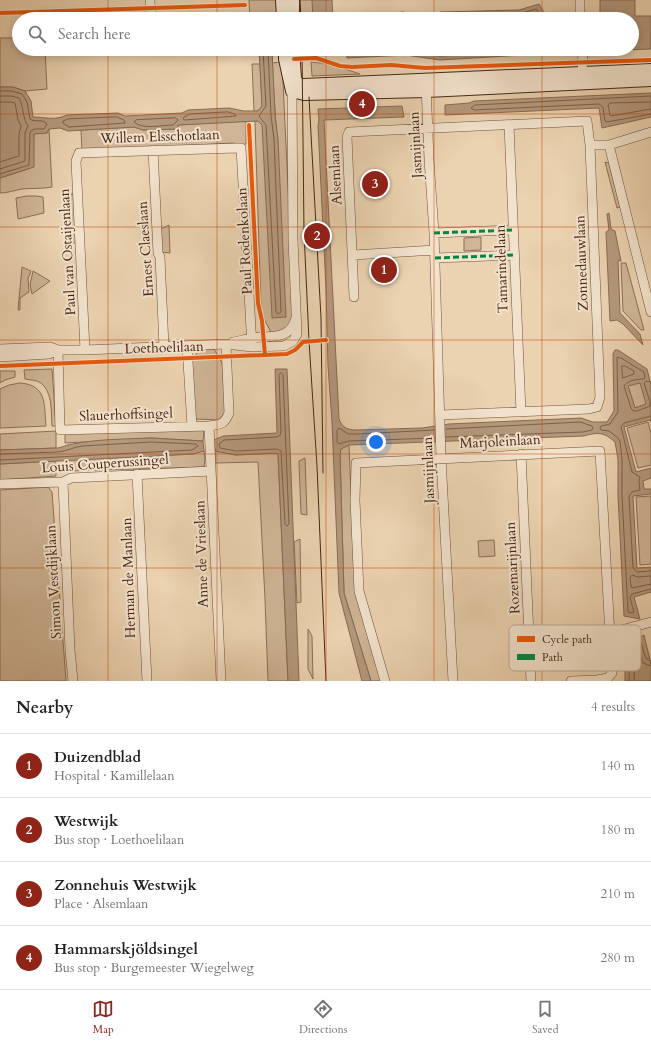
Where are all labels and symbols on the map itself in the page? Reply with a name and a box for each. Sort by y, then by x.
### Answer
pin: 4 [349,89,375,119]
street label: Jasmijnlaan [404,111,427,181]
street label: Willem Elsschotlaan [99,125,220,148]
street label: Alsemlaan [324,144,347,205]
pin: 3 [362,169,388,199]
street label: Paul Rodenkolaan [232,187,257,295]
street label: Paul van Ostaijenlaan [55,188,80,316]
street label: Ernest Claeslaan [133,200,158,297]
street label: Zonnedauwlaan [570,215,593,311]
pin: 2 [304,221,330,251]
street label: Tamarindelaan [490,224,513,314]
pin: 1 [371,255,397,285]
street label: Loethoelilaan [124,337,204,358]
street label: Slauerhoffsingel [79,403,174,426]
street label: Marjoleinlaan [459,430,541,453]
your location [366,432,386,452]
street label: Jasmijnlaan [418,436,439,506]
street label: Louis Couperussingel [41,450,170,477]
street label: Anne de Vrieslaan [190,500,213,608]
street label: Herman de Manlaan [117,517,140,639]
street label: Rozemarijnlaan [501,521,524,615]
street label: Simon Vestdijklaan [41,524,66,640]
legend [509,625,641,671]
text: Cycle path [542,632,592,647]
text: Path [542,650,563,665]

